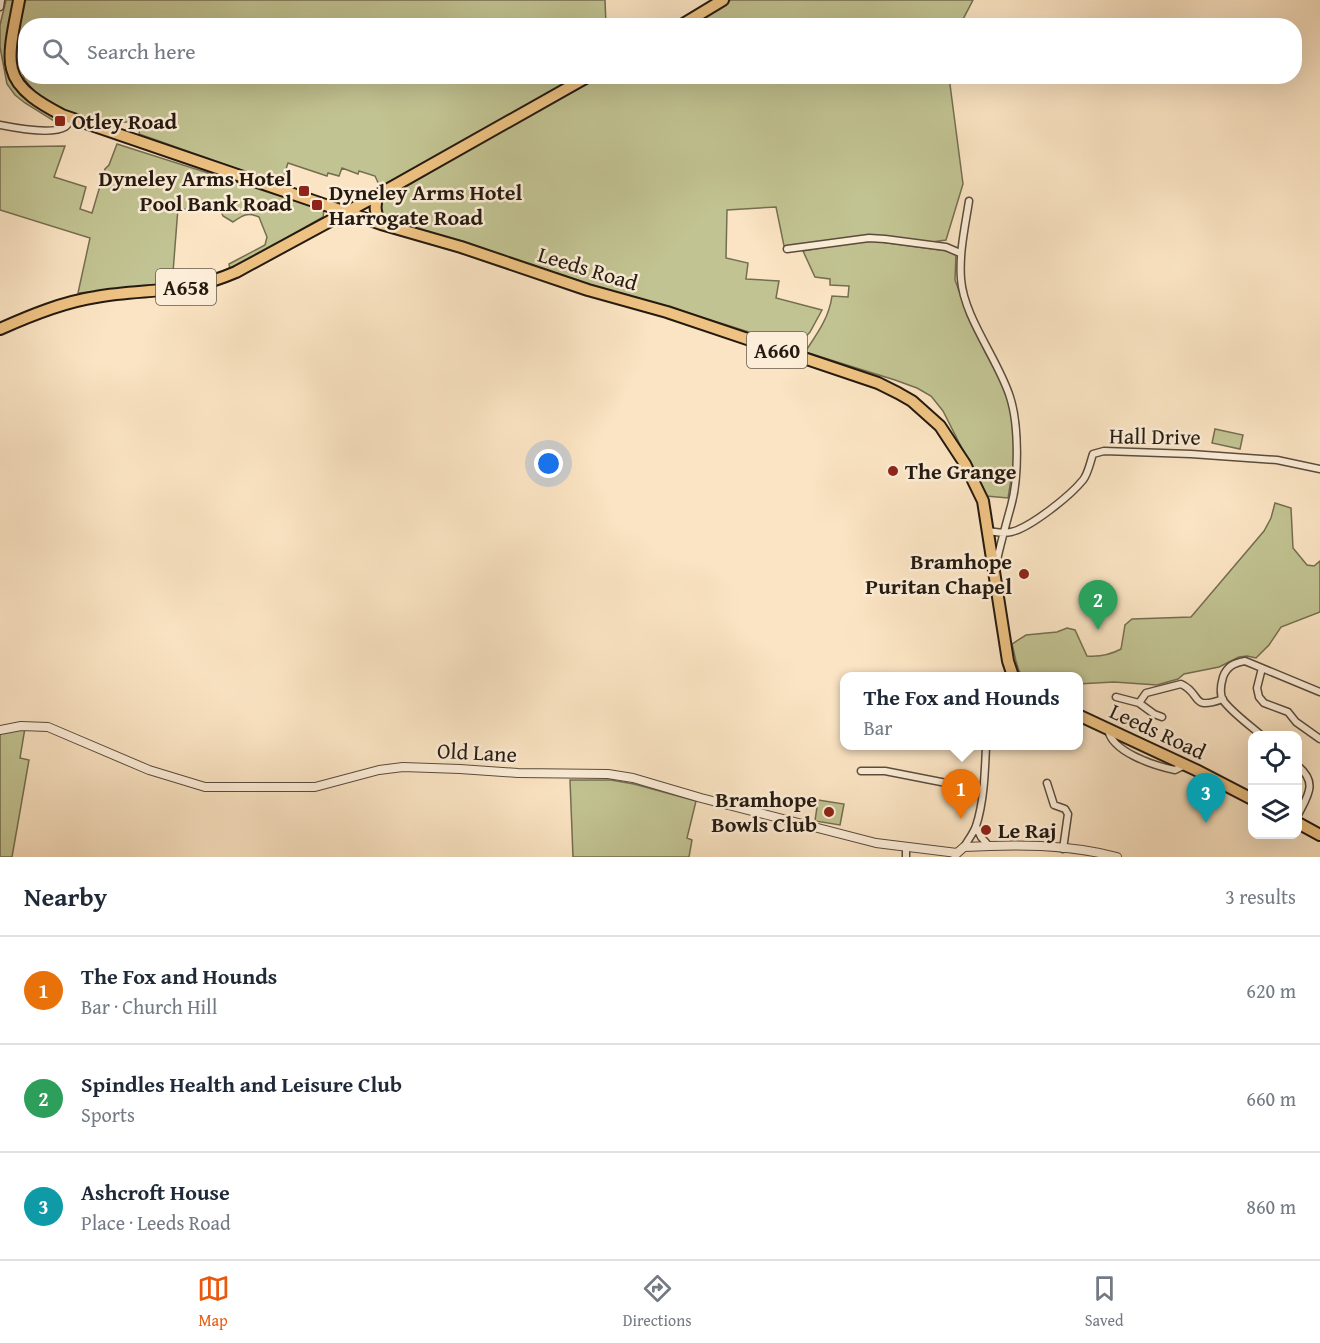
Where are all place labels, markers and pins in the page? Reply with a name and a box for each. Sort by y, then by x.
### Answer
place label: Otley Road [72,105,178,137]
marker: Otley Road [53,114,67,128]
place label: Dyneley Arms Hotel Pool Bank Road [99,162,292,219]
place label: Dyneley Arms Hotel Harrogate Road [329,176,523,233]
marker: Dyneley Arms Hotel Pool Bank Road [297,184,311,198]
marker: Dyneley Arms Hotel Harrogate Road [310,198,324,212]
place label: The Grange [905,455,1017,487]
marker: The Grange [886,464,900,478]
place label: Bramhope Puritan Chapel [865,545,1012,602]
marker: Bramhope Puritan Chapel [1017,567,1031,581]
pin: 2 [1078,580,1118,630]
pin: 1 [942,770,980,819]
pin: 3 [1186,774,1226,823]
place label: Bramhope Bowls Club [711,783,817,840]
marker: Bramhope Bowls Club [822,805,836,819]
place label: Le Raj [998,814,1057,846]
marker: Le Raj [979,823,993,837]

